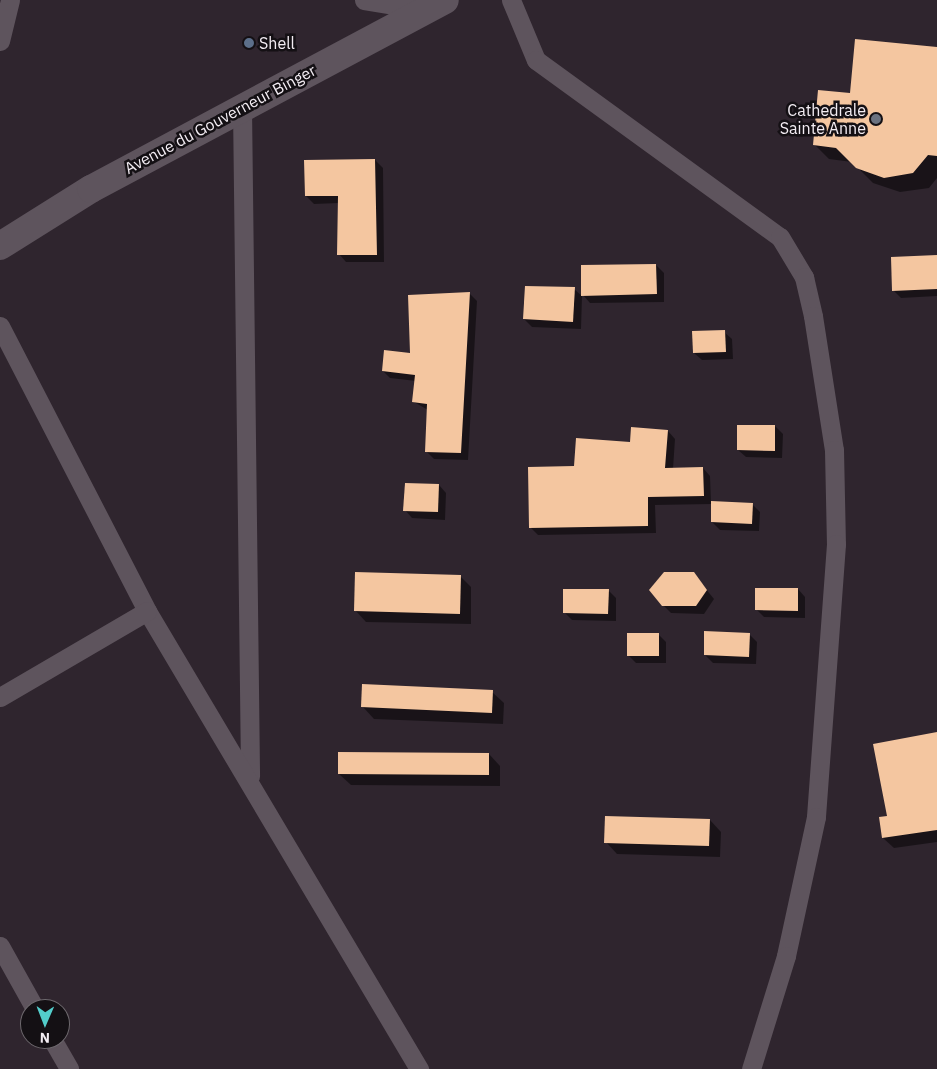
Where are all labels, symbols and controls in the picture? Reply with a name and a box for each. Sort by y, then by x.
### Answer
place label: Shell [259,33,295,53]
marker: Shell [243,37,255,49]
street label: Avenue du Gouverneur Binger [121,60,319,178]
place label: Cathedrale Sainte Anne [780,100,866,138]
marker: Cathedrale Sainte Anne [870,113,882,125]
north arrow [20,999,70,1049]
text: N [40,1029,50,1047]

